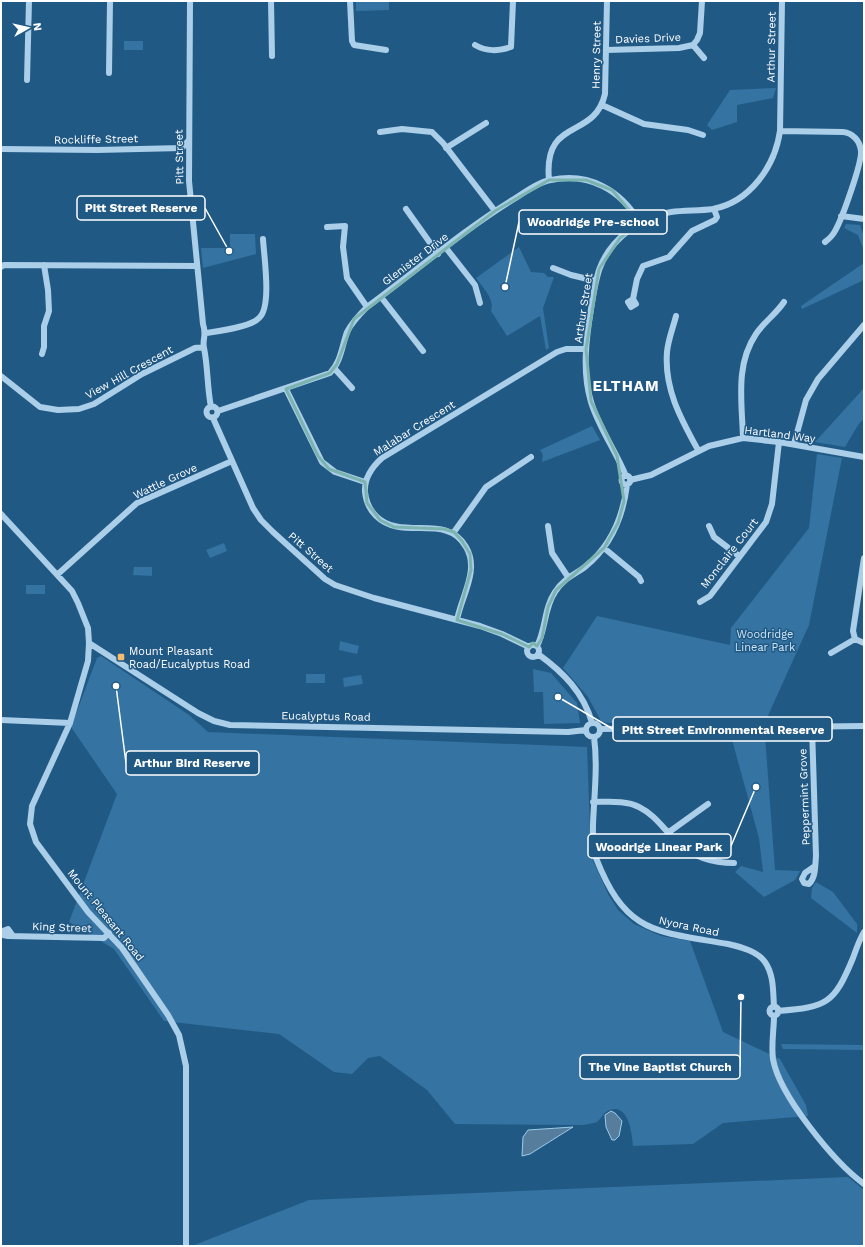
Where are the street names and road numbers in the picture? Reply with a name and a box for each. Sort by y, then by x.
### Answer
street label: Arthur Street [764,11,779,82]
street label: Henry Street [589,21,604,89]
street label: Davies Drive [615,31,681,46]
street label: Pitt Street [173,129,186,185]
street label: Rockliffe Street [54,132,139,147]
street label: Glenister Drive [380,230,451,289]
street label: Arthur Street [572,272,596,344]
street label: View Hill Crescent [83,343,176,402]
street label: Malabar Crescent [371,398,458,459]
street label: Hartland Way [744,424,817,445]
street label: Wattle Grove [131,461,199,502]
street label: Monclaire Court [698,515,761,591]
street label: Pitt Street [286,529,336,576]
street label: Eucalyptus Road [281,709,371,724]
street label: Peppermint Grove [796,748,813,846]
street label: Mount Pleasant Road [65,867,147,964]
street label: Nyora Road [658,914,720,939]
street label: King Street [32,920,92,935]

